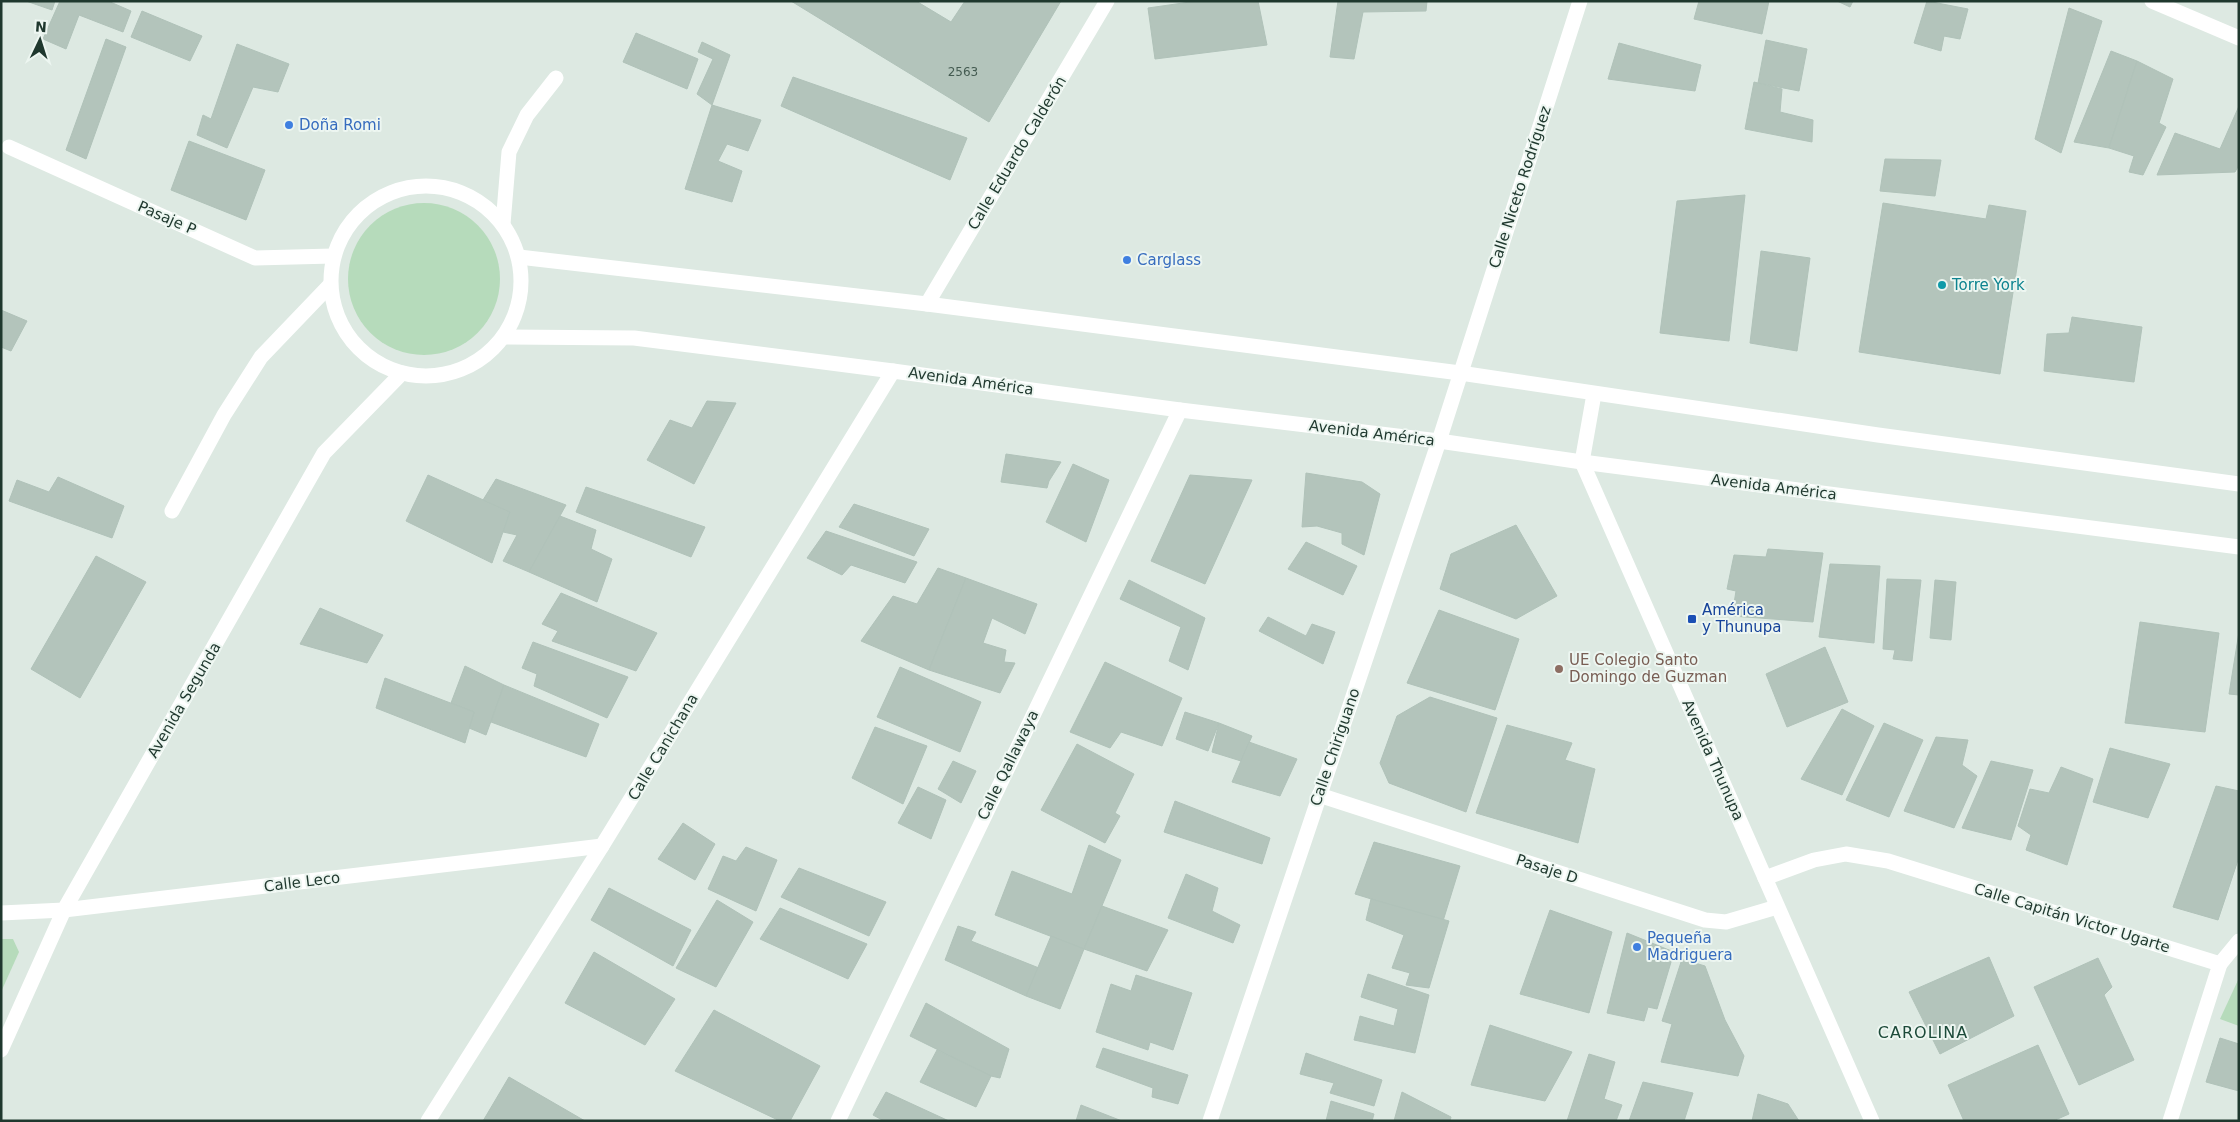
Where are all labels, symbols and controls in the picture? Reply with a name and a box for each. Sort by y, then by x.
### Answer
north arrow [15,15,65,65]
text: N [35,19,47,35]
house number: 2563 [948,65,978,79]
street label: Calle Eduardo Calderón [964,73,1070,233]
street label: Calle Niceto Rodríguez [1485,103,1555,270]
place label: Doña Romi [299,116,381,134]
marker: Doña Romi [283,119,295,131]
street label: Pasaje P [135,197,199,239]
place label: Carglass [1137,251,1201,269]
marker: Carglass [1121,254,1133,266]
place label: Torre York [1951,276,2025,294]
marker: Torre York [1936,279,1948,291]
street label: Avenida América [907,363,1035,399]
street label: Avenida América [1308,416,1436,450]
street label: Avenida América [1710,470,1838,504]
place label: América y Thunupa [1702,601,1782,636]
marker: América y Thunupa [1686,613,1698,625]
street label: Avenida Segunda [144,639,224,761]
place label: UE Colegio Santo Domingo de Guzman [1569,651,1727,686]
marker: UE Colegio Santo Domingo de Guzman [1553,663,1565,675]
street label: Calle Chiriguano [1306,686,1364,808]
street label: Calle Canichana [624,691,702,803]
street label: Avenida Thunupa [1678,697,1748,823]
street label: Calle Qallawaya [974,707,1042,823]
street label: Pasaje D [1514,851,1580,887]
street label: Calle Leco [263,868,341,896]
street label: Calle Capitán Victor Ugarte [1972,880,2172,956]
place label: Pequeña Madriguera [1647,929,1733,964]
marker: Pequeña Madriguera [1631,941,1643,953]
district label: CAROLINA [1878,1023,1968,1042]

